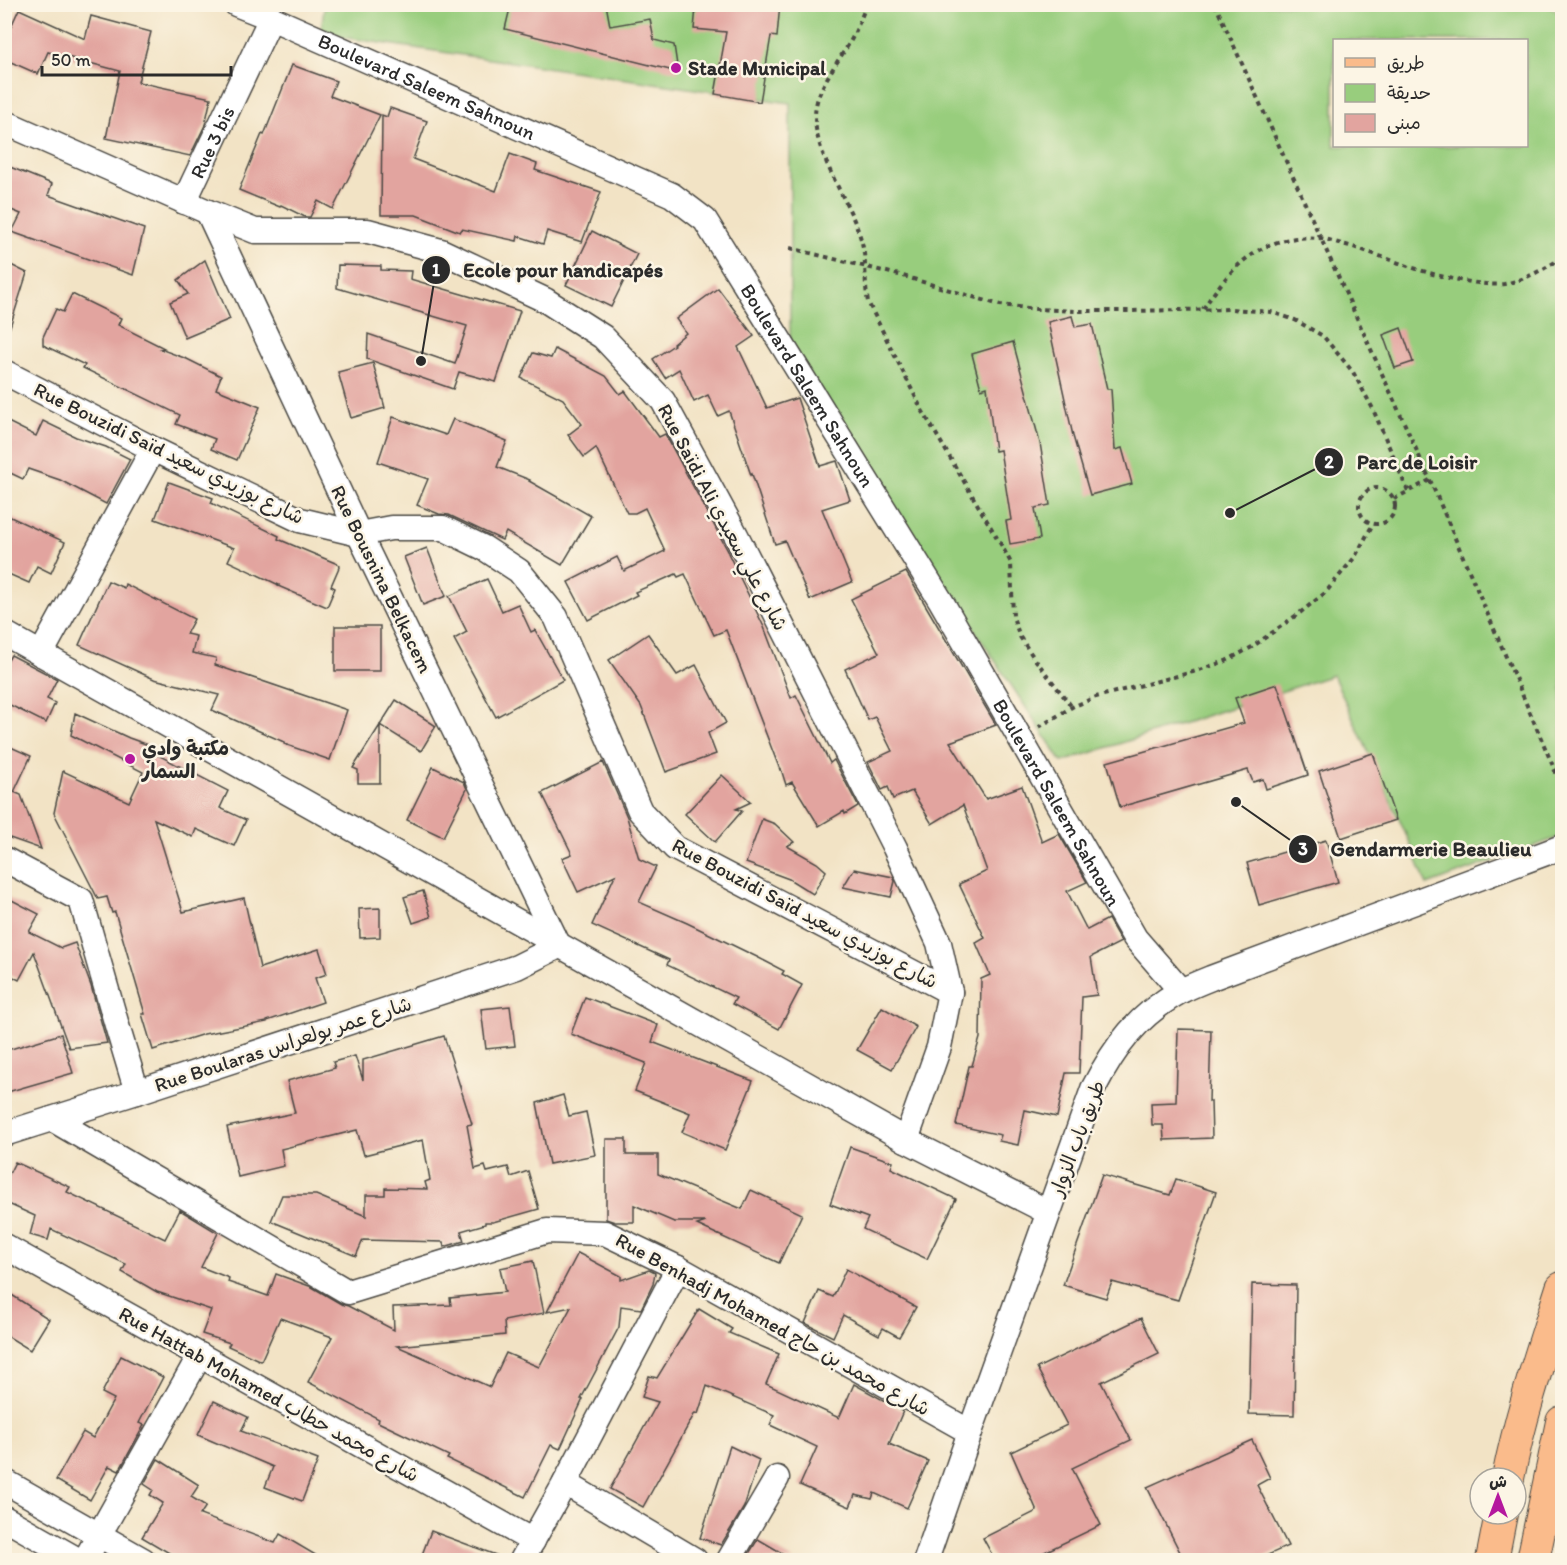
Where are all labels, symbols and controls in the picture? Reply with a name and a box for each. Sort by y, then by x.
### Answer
street label: Boulevard Saleem Sahnoun [314,28,539,145]
scale bar [42,39,231,77]
legend [1333,39,1528,147]
text: 50 m [51,49,91,71]
text: طريق [1387,52,1425,74]
place label: Stade Municipal [688,56,826,81]
marker: Stade Municipal [669,61,683,75]
text: حديقة [1387,82,1431,104]
street label: Rue 3 bis [185,102,240,182]
text: مبنى [1387,112,1421,134]
callout: Ecole pour handicapés [421,250,675,289]
text: Ecole pour handicapés [463,257,663,283]
text: 1 [432,259,441,281]
street label: Boulevard Saleem Sahnoun [735,279,880,492]
street label: Rue Bouzidi Saïd شارع بوزيدي سعيد [29,377,308,532]
street label: Rue Saïdi Ali شارع علي سعيدي [648,400,793,637]
callout: Parc de Loisir [1314,442,1489,481]
text: Parc de Loisir [1357,449,1478,474]
text: 2 [1324,451,1334,473]
street label: Rue Bousnina Belkacem [326,481,438,677]
street label: Boulevard Saleem Sahnoun [988,695,1126,910]
place label: مكتبة وادي السمار [141,736,229,783]
marker: مكتبة وادي السمار [123,752,137,766]
callout: Gendarmerie Beaulieu [1288,829,1543,868]
street label: Rue Bouzidi Saïd شارع بوزيدي سعيد [667,833,942,996]
text: Gendarmerie Beaulieu [1331,836,1532,861]
text: 3 [1298,838,1308,860]
street label: Rue Boularas شارع عمر بولعراس [151,991,415,1099]
street label: طريق باب الزوار [1043,1077,1110,1201]
street label: Rue Benhadj Mohamed شارع محمد بن حاج [611,1227,934,1422]
street label: Rue Hattab Mohamed شارع محمد حطاب [114,1301,423,1489]
north arrow [1468,1466,1528,1526]
text: ش [1489,1472,1507,1491]

